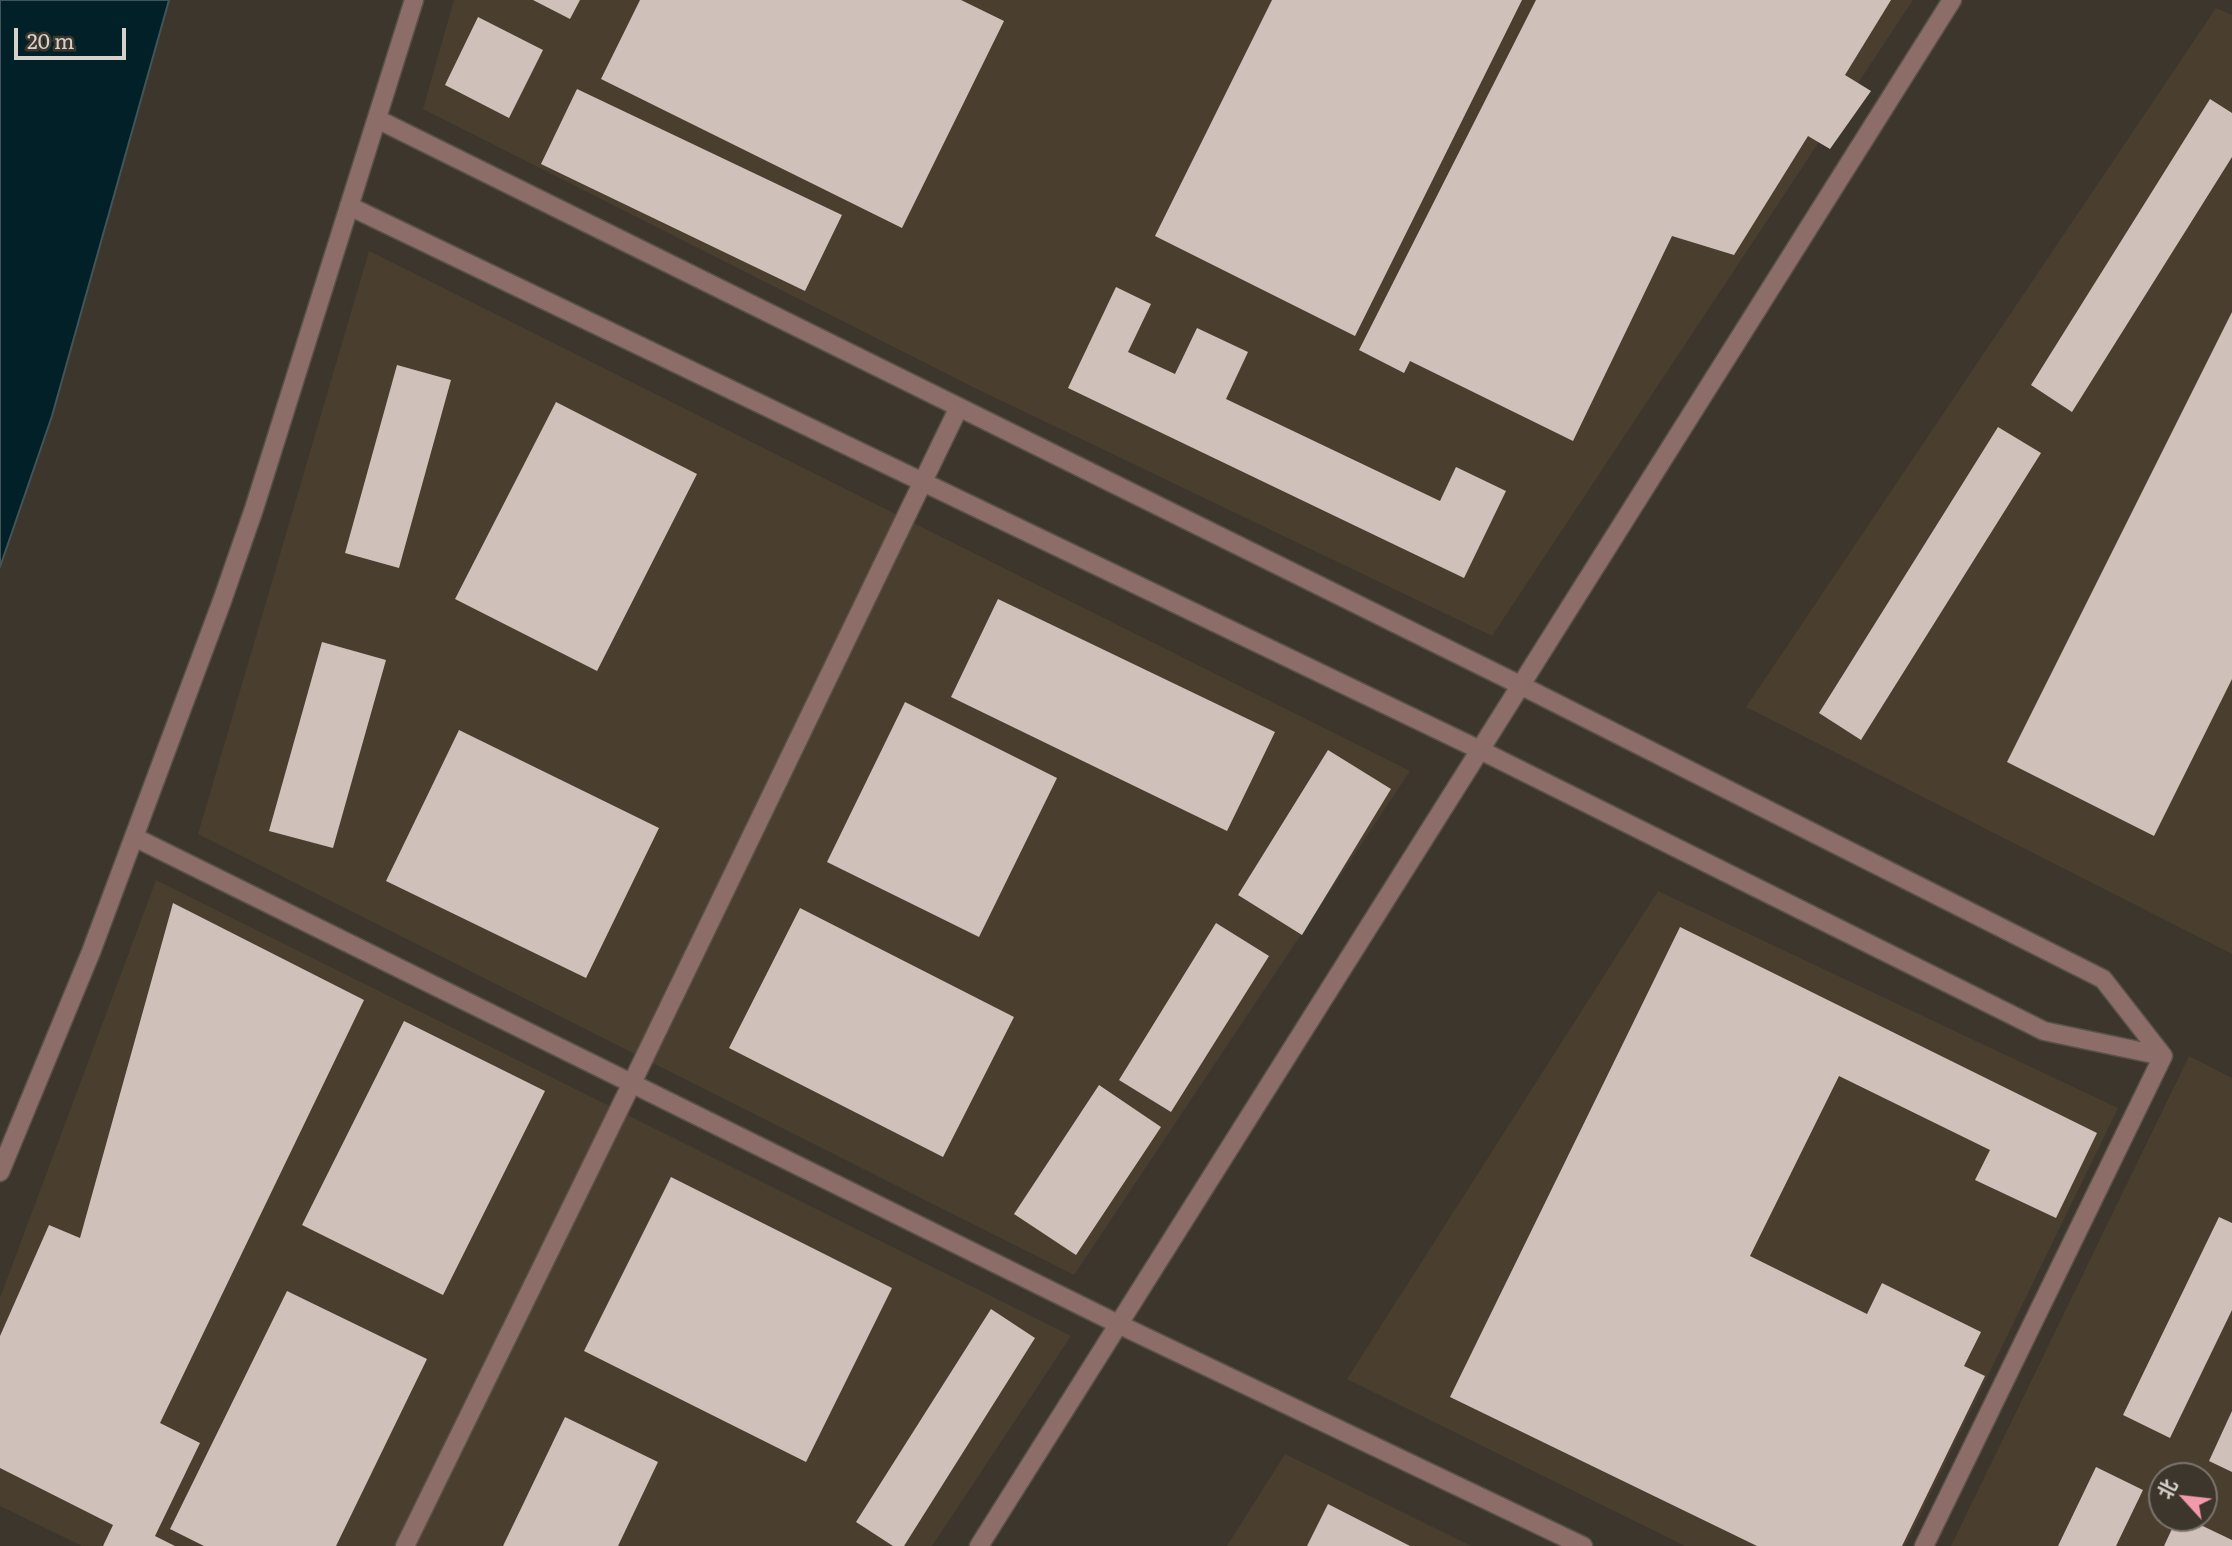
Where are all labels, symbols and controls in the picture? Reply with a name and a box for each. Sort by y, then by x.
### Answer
scale bar [18,14,130,58]
text: 20 m [27,24,74,55]
north arrow [2148,1462,2218,1532]
text: 北 [2149,1474,2183,1503]

